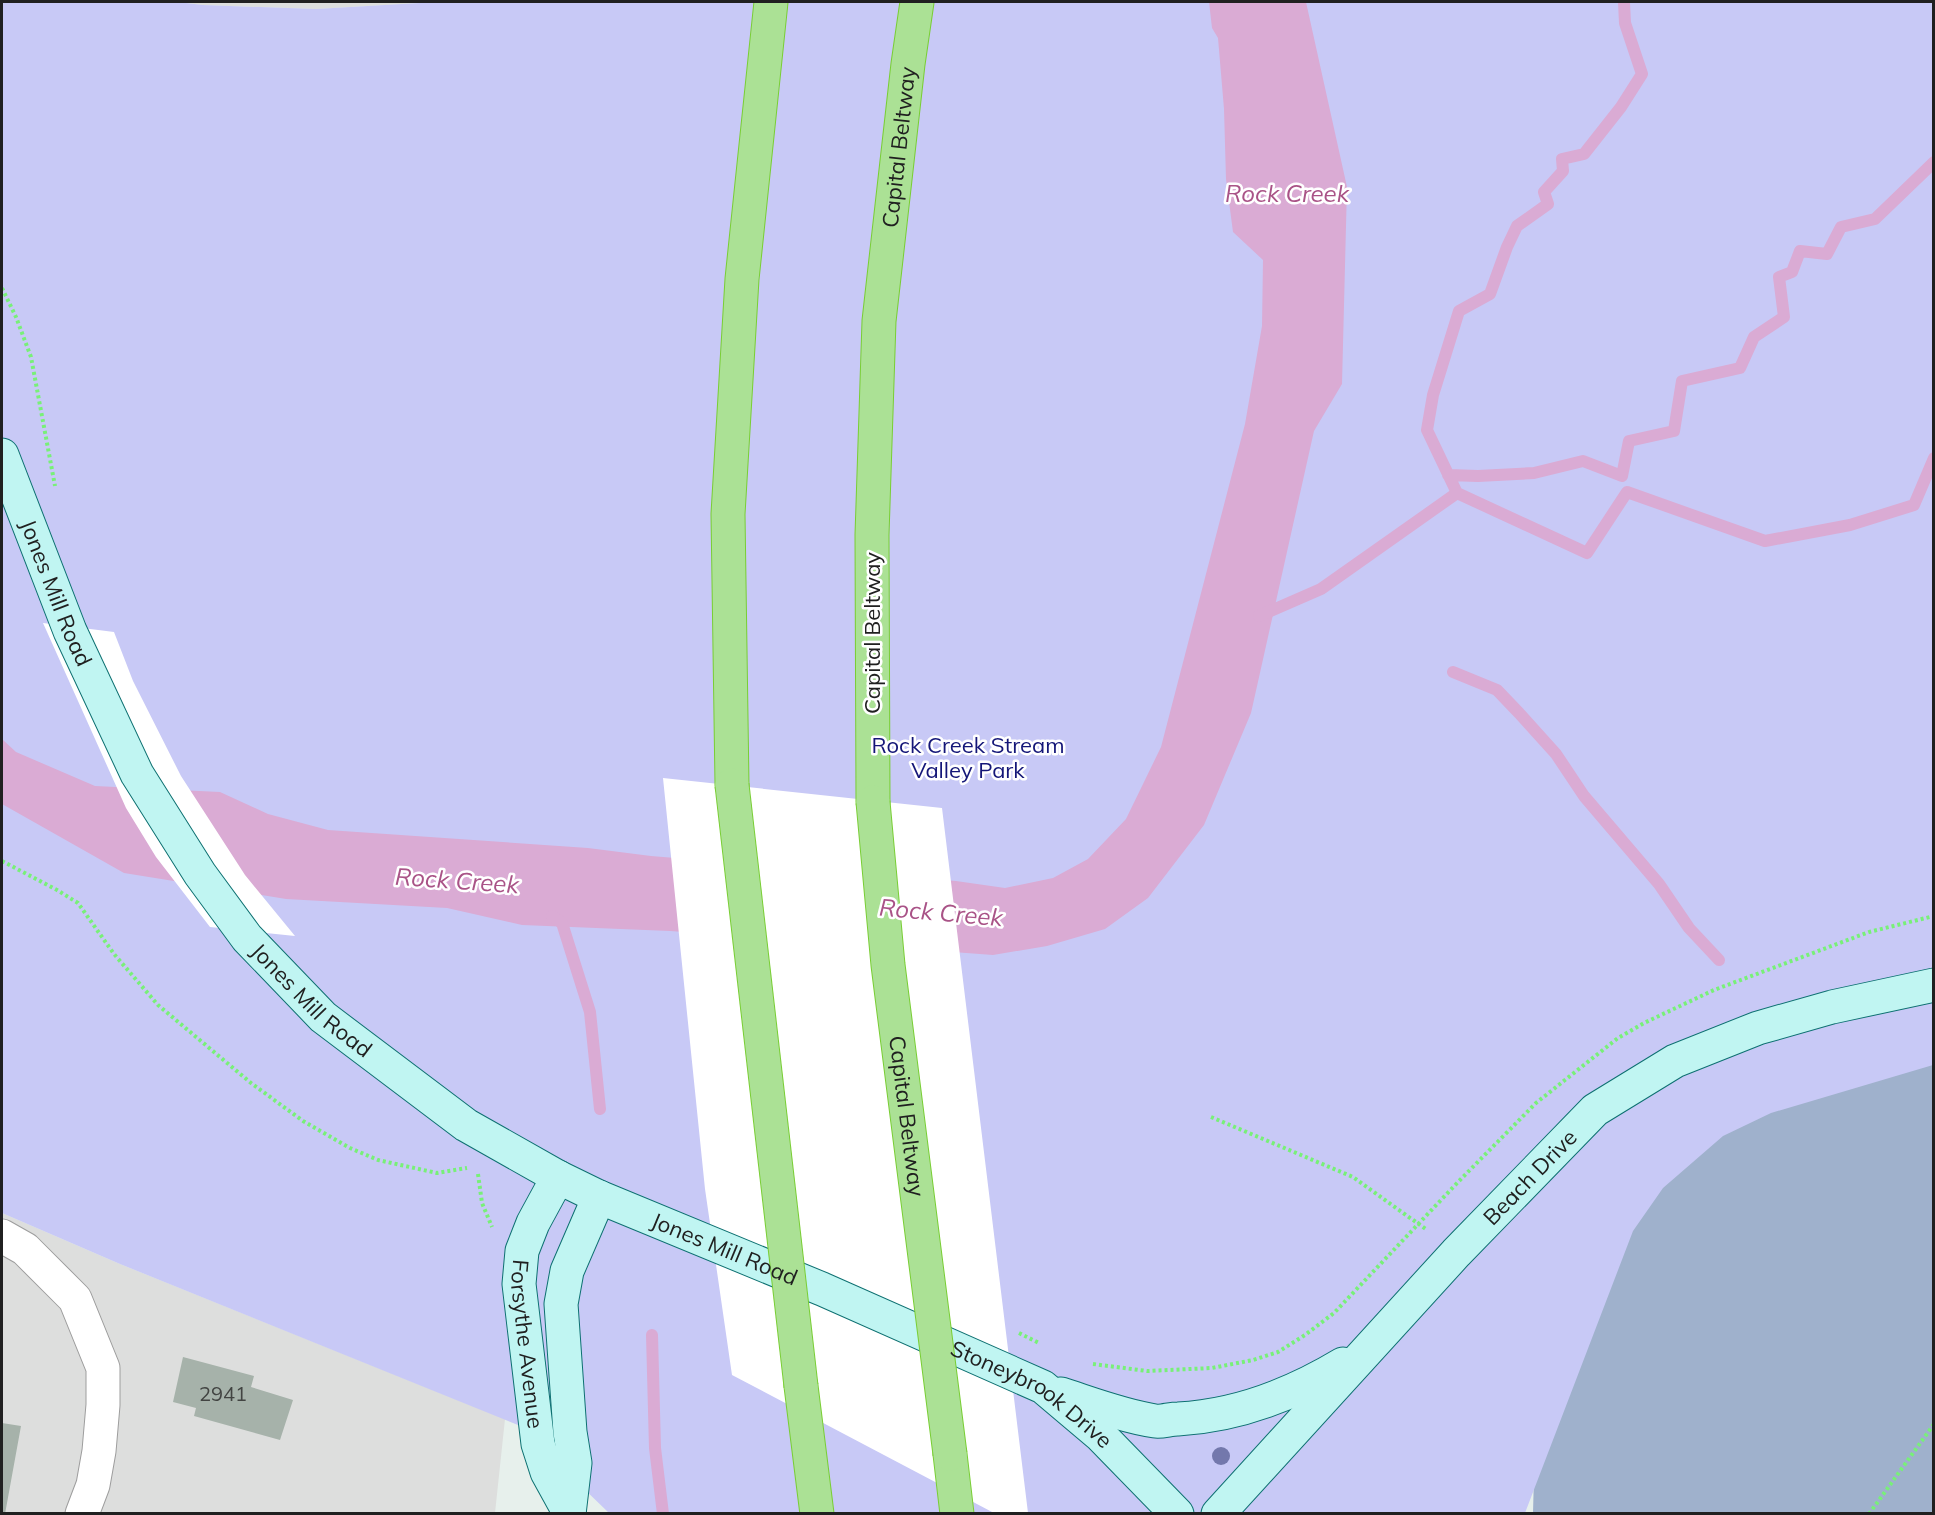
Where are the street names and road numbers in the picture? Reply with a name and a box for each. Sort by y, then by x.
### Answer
street label: Capital Beltway [876,65,922,229]
street label: Jones Mill Road [14,515,98,671]
street label: Capital Beltway [858,552,886,714]
street label: Jones Mill Road [245,937,378,1063]
street label: Capital Beltway [883,1034,931,1199]
street label: Beach Drive [1477,1123,1583,1231]
street label: Jones Mill Road [647,1206,802,1291]
street label: Forsythe Avenue [505,1258,550,1430]
street label: Stoneybrook Drive [946,1334,1119,1454]

